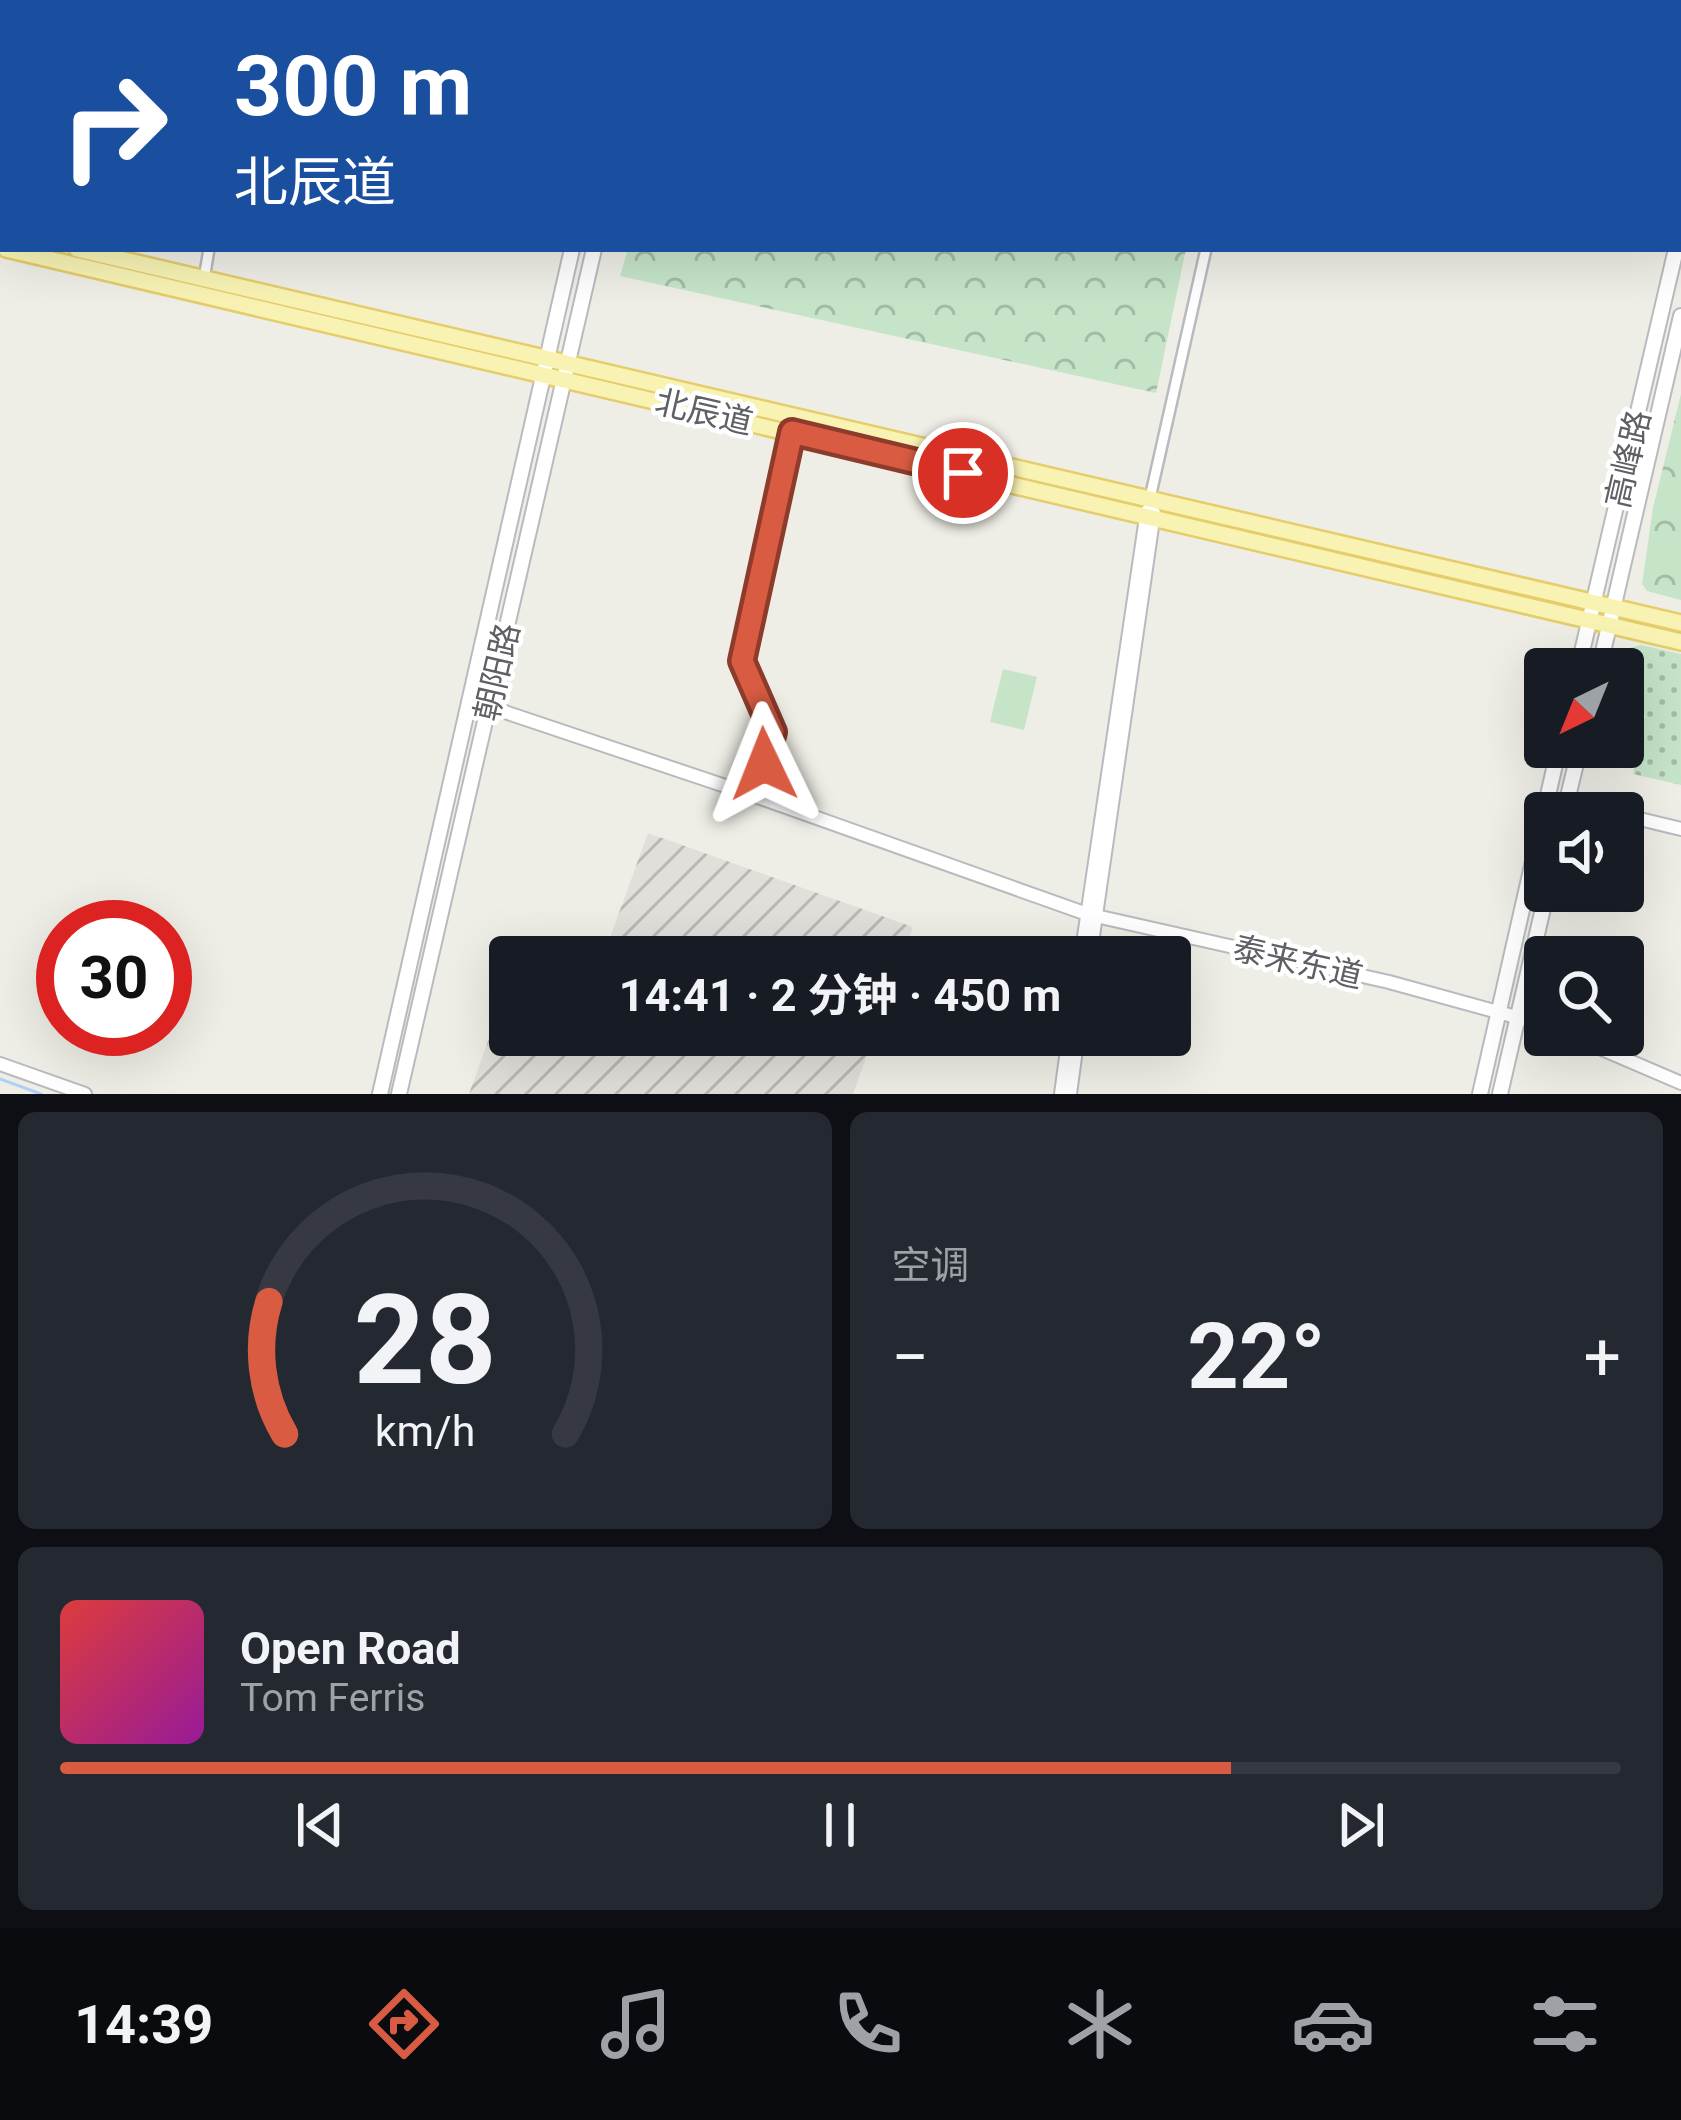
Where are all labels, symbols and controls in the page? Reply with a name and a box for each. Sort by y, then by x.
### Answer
text: 300 m [234,37,472,136]
icon: right [36,48,192,204]
text: 北辰道 [234,151,396,214]
street label: 北辰道 [651,382,757,442]
street label: 高峰路 [1598,406,1658,512]
pin [912,422,1014,524]
icon: arrive [930,440,996,506]
street label: 朝阳路 [467,619,527,725]
north arrow [1524,648,1644,768]
map controls [1524,648,1644,1056]
position arrow [701,701,827,827]
button: sound [1524,792,1644,912]
speed limit sign: 30 [36,900,192,1056]
street label: 泰来东道 [1229,928,1367,996]
button: search [1524,936,1644,1056]
text: 14:41 · 2 分钟 · 450 m [619,969,1061,1022]
text: 空调 [892,1243,970,1289]
text: 28 [353,1267,496,1413]
text: 22° [1187,1305,1326,1410]
text: − [892,1319,929,1396]
text: + [1584,1319,1621,1396]
text: km/h [374,1405,475,1455]
text: Open Road [240,1622,461,1675]
text: Tom Ferris [240,1675,425,1721]
icon: previous [287,1792,353,1858]
icon: pause [807,1792,873,1858]
icon: next [1328,1792,1394,1858]
icon: directions [362,1982,446,2066]
icon: music [594,1982,678,2066]
icon: phone [826,1982,910,2066]
icon: climate [1058,1982,1142,2066]
icon: car [1291,1982,1375,2066]
icon: filters [1523,1982,1607,2066]
text: 14:39 [74,1993,213,2056]

